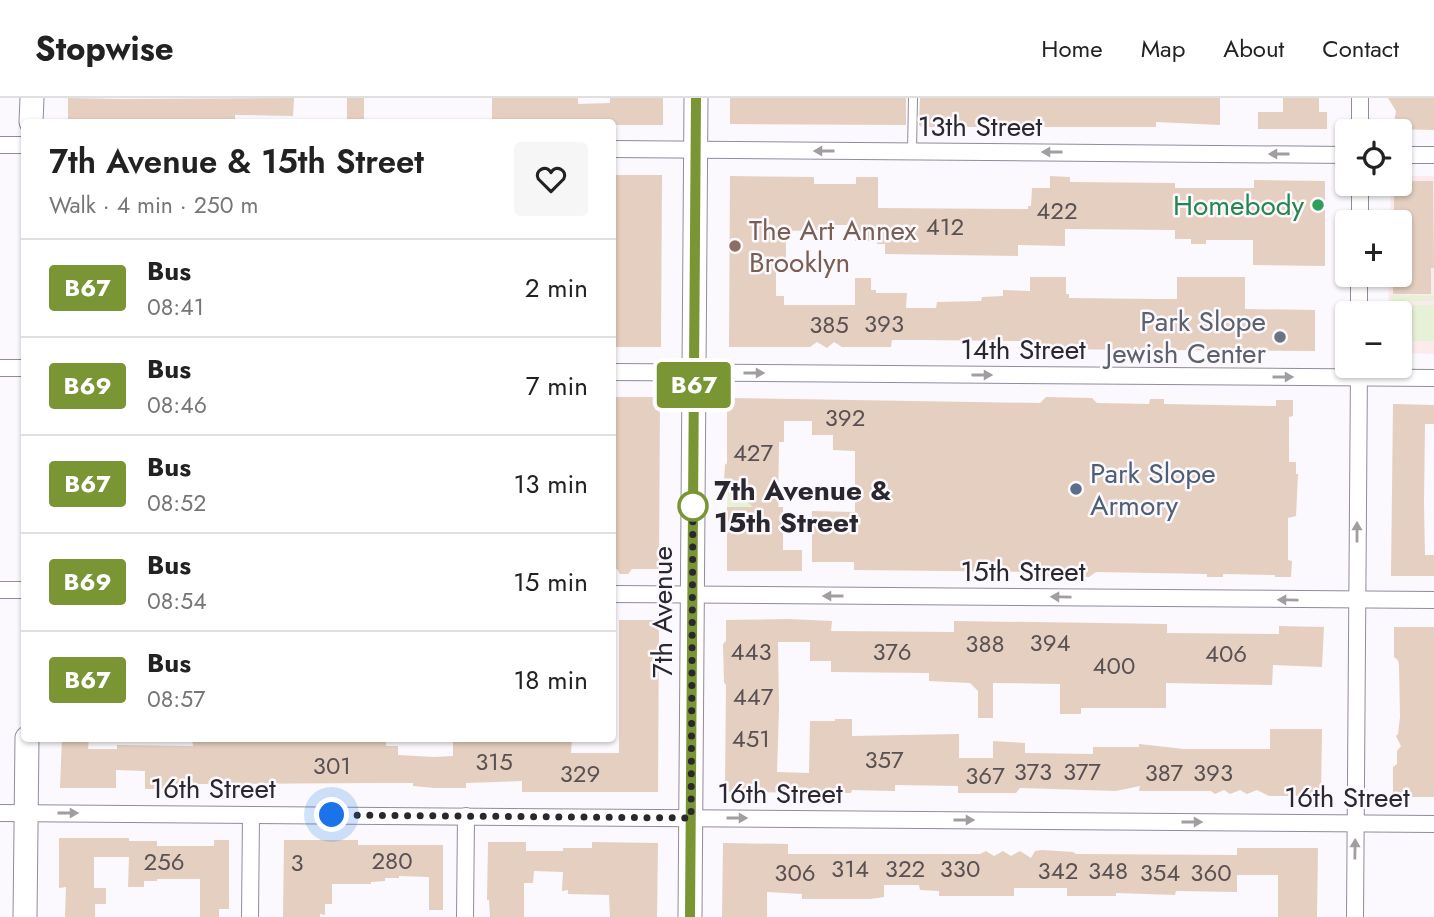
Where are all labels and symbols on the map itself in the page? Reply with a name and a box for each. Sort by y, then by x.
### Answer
street label: 13th Street [918,106,1043,147]
one-way arrow [813,145,835,157]
one-way arrow [1041,147,1063,158]
one-way arrow [1268,148,1290,160]
place label: Homebody [1173,185,1305,226]
house number: 422 [1036,193,1078,228]
marker: Homebody [1310,197,1326,213]
house number: 412 [926,209,964,244]
place label: The Art Annex Brooklyn [749,210,917,283]
marker: The Art Annex Brooklyn [727,238,743,254]
place label: Park Slope Jewish Center [1102,301,1266,374]
house number: 393 [864,306,904,341]
house number: 385 [809,307,849,342]
street label: 14th Street [960,329,1086,370]
marker: Park Slope Jewish Center [1272,329,1288,345]
line badge: B67 [654,362,734,408]
one-way arrow [743,367,765,379]
one-way arrow [971,369,993,381]
one-way arrow [1272,371,1294,383]
house number: 392 [825,400,865,435]
house number: 427 [733,435,774,470]
place label: Park Slope Armory [1090,453,1216,526]
place label: 7th Avenue & 15th Street [714,470,891,543]
marker: Park Slope Armory [1068,481,1084,497]
marker: 7th Avenue & 15th Street [678,491,708,521]
one-way arrow [1351,521,1363,543]
street label: 7th Avenue [642,546,683,678]
street label: 15th Street [960,551,1086,592]
one-way arrow [822,590,844,602]
one-way arrow [1050,592,1072,603]
one-way arrow [1277,594,1299,605]
house number: 394 [1030,625,1070,660]
house number: 388 [965,626,1005,661]
house number: 443 [730,634,772,669]
house number: 376 [872,634,912,669]
house number: 406 [1205,636,1247,671]
house number: 400 [1093,648,1135,683]
house number: 447 [733,679,774,714]
house number: 451 [732,721,770,756]
house number: 357 [864,742,904,777]
house number: 315 [475,744,513,779]
house number: 301 [313,748,351,783]
house number: 373 [1014,754,1052,789]
house number: 377 [1063,754,1101,789]
house number: 387 [1145,755,1184,790]
house number: 393 [1193,755,1233,790]
house number: 329 [560,756,600,791]
house number: 367 [965,758,1005,793]
street label: 16th Street [150,768,276,809]
street label: 16th Street [717,773,843,814]
street label: 16th Street [1284,777,1410,818]
your location [314,797,349,832]
one-way arrow [57,807,79,819]
one-way arrow [726,813,748,824]
one-way arrow [953,814,975,826]
one-way arrow [1181,816,1203,828]
one-way arrow [1349,838,1361,860]
house number: 280 [371,843,413,878]
house number: 256 [143,844,185,879]
house number: 3 [290,845,304,880]
house number: 314 [831,851,869,886]
house number: 322 [885,851,925,886]
house number: 330 [940,851,980,886]
house number: 342 [1038,853,1078,888]
house number: 348 [1088,853,1128,888]
house number: 306 [774,855,816,890]
house number: 354 [1140,855,1180,890]
house number: 360 [1190,855,1232,890]

